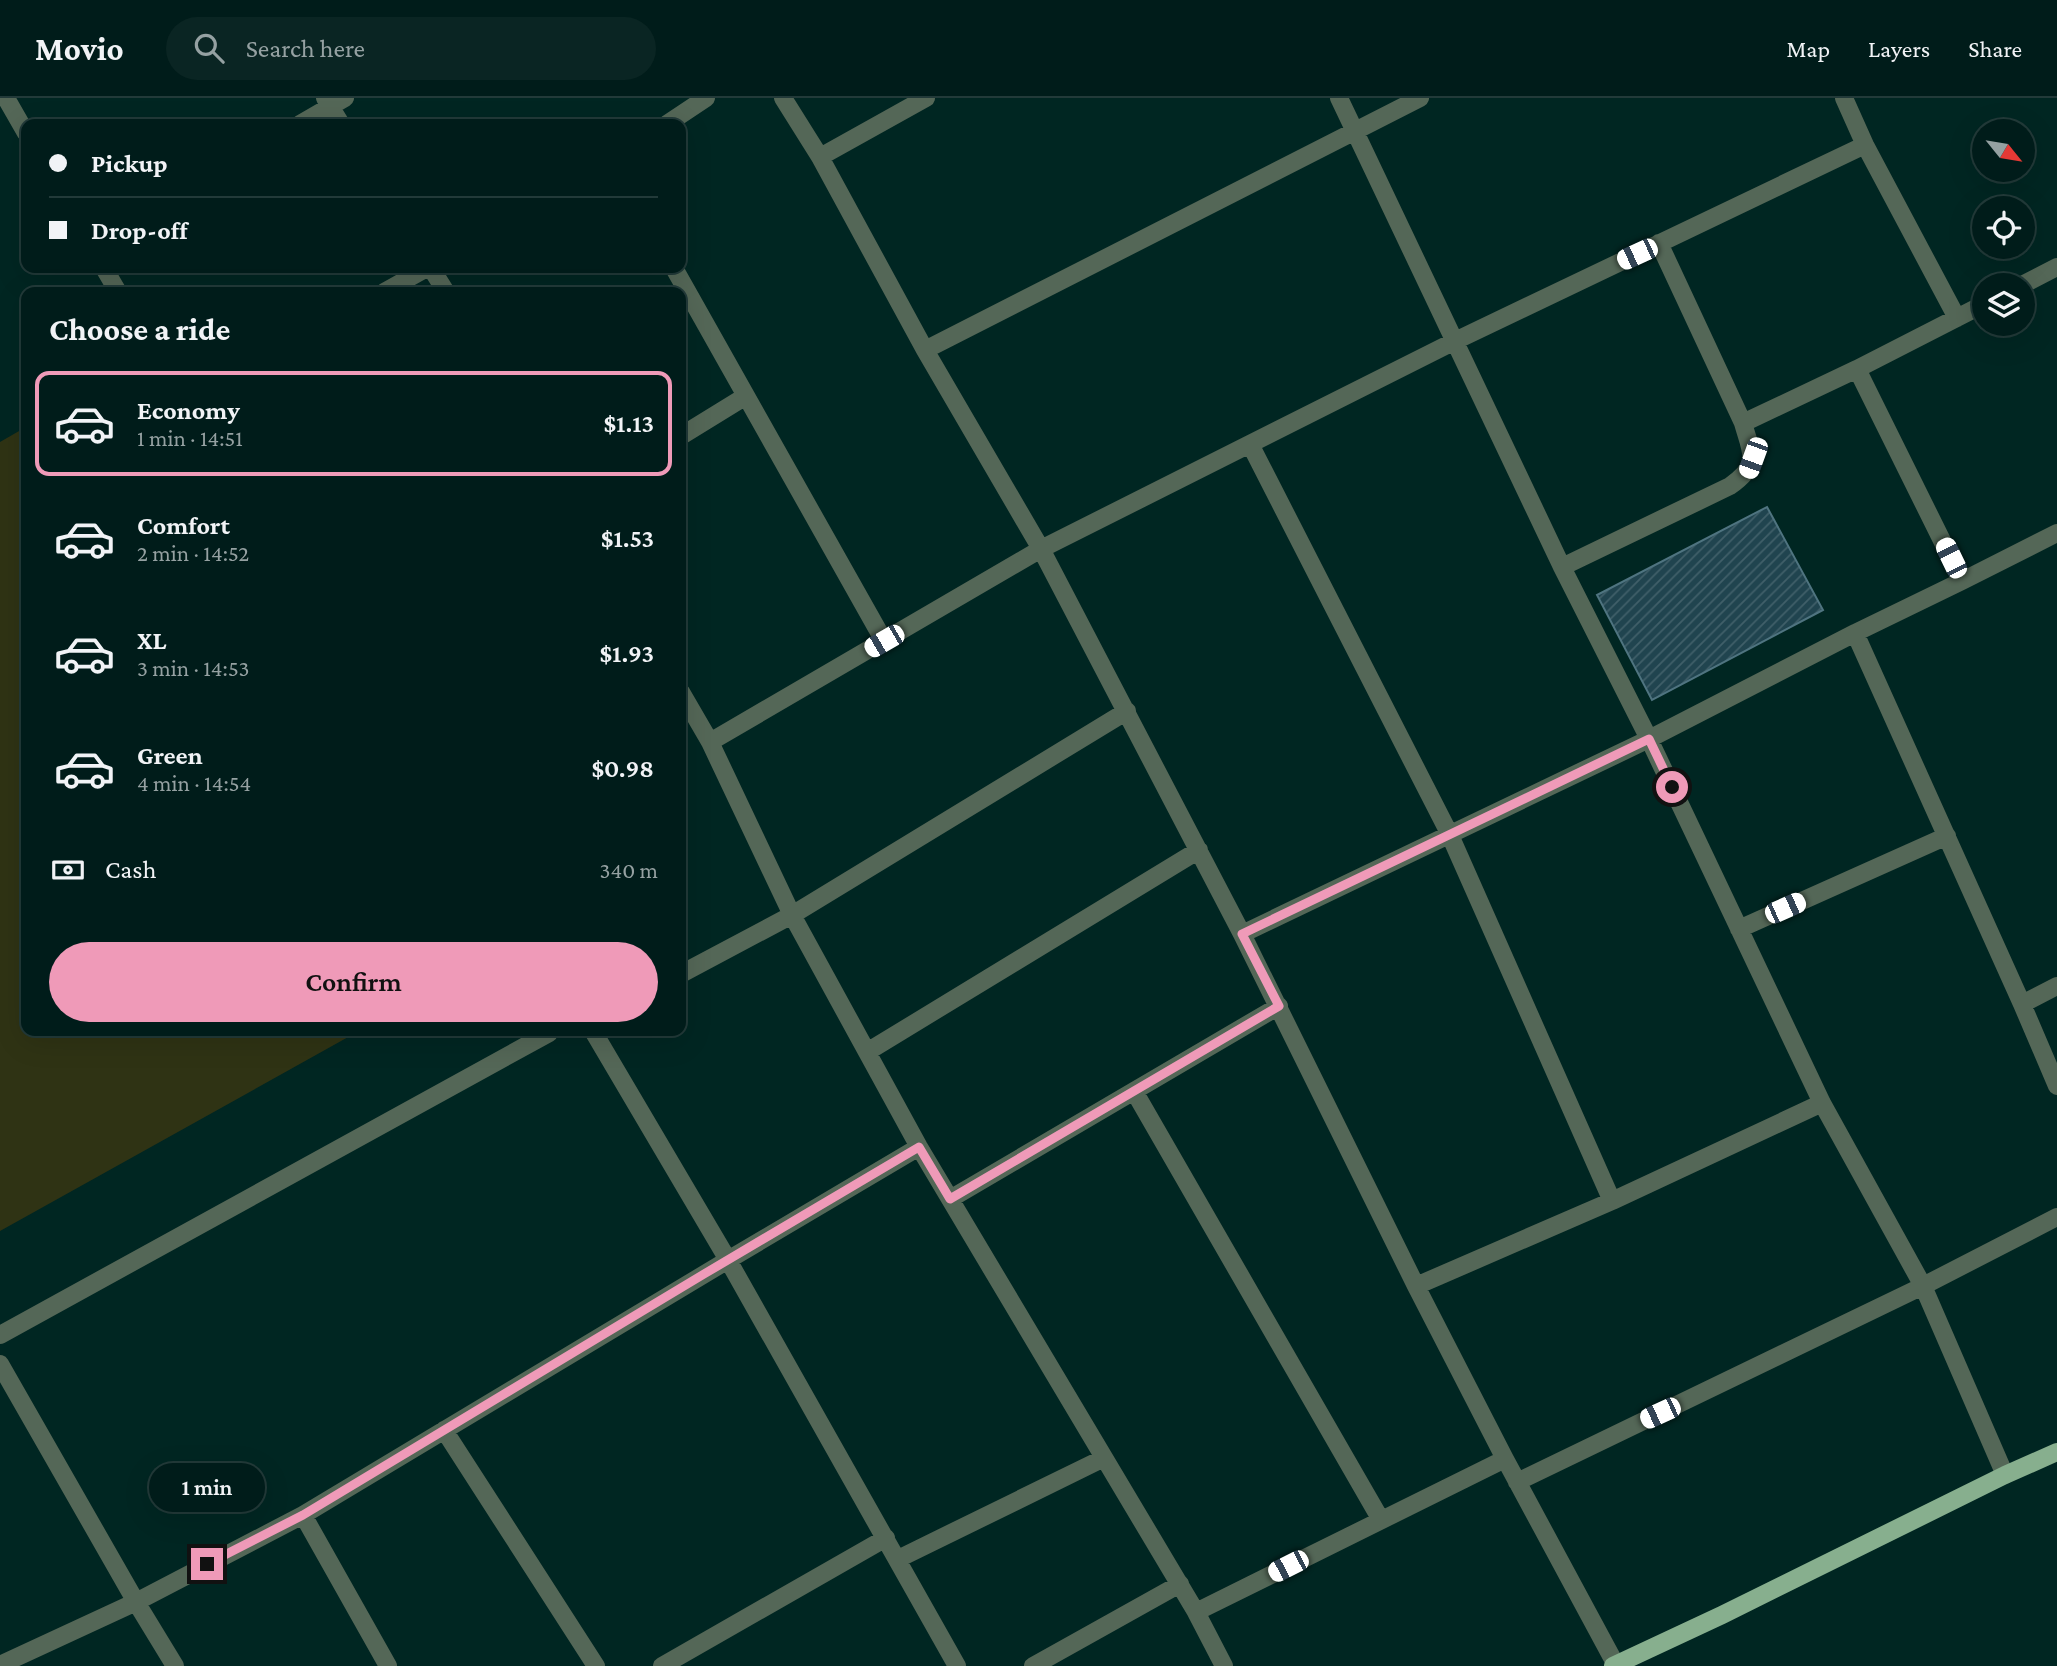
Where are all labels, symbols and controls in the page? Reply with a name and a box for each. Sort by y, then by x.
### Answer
search box [166,17,656,80]
icon: search [190,29,228,67]
text: Movio [35,30,124,67]
text: Search here [246,34,365,63]
text: Map [1786,35,1830,62]
text: Layers [1868,35,1930,62]
text: Share [1968,35,2022,62]
north arrow [1972,119,2035,182]
map controls [1972,119,2035,336]
text: Pickup [91,149,168,178]
button: locate [1972,196,2035,259]
text: Drop-off [91,216,188,245]
car [1614,236,1661,272]
button: layers [1972,273,2035,336]
text: Choose a ride [49,311,230,347]
icon: car [53,392,116,455]
text: Economy [137,396,240,425]
text: $1.13 [603,409,654,438]
text: 1 min · 14:51 [137,425,243,451]
car [1736,435,1771,481]
icon: car [53,507,116,570]
text: Comfort [137,511,230,540]
text: $1.53 [601,524,654,553]
car [1933,535,1970,581]
text: 2 min · 14:52 [137,540,249,566]
car [861,621,908,661]
icon: car [53,622,116,685]
text: XL [137,626,166,655]
text: $1.93 [599,639,654,668]
text: 3 min · 14:53 [137,655,249,681]
icon: car [53,737,116,800]
text: Green [137,741,203,770]
text: $0.98 [591,754,654,783]
text: 4 min · 14:54 [137,770,251,796]
route start [1656,771,1688,803]
icon: cash [49,851,87,889]
text: Cash [105,855,156,884]
text: 340 m [600,857,658,883]
car [1762,890,1809,926]
button: Confirm [49,942,658,1022]
car [1637,1395,1684,1431]
callout: 1 min [149,1462,265,1512]
text: 1 min [181,1474,233,1500]
car [1265,1547,1312,1585]
route end [191,1548,223,1580]

